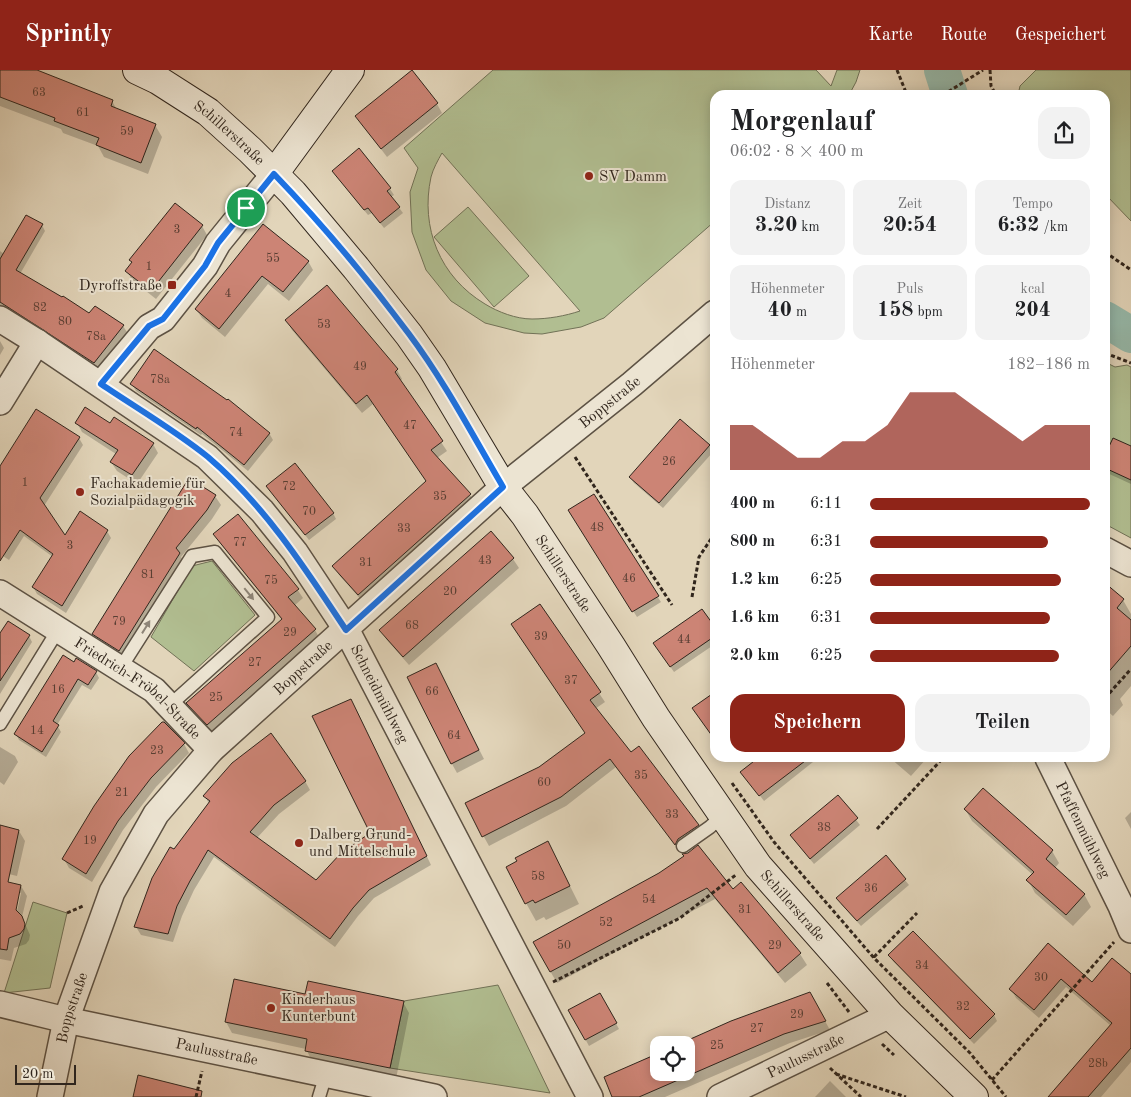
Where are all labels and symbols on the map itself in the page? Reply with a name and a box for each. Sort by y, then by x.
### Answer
house number: 63 [32,87,46,99]
street label: Schillerstraße [190,99,267,169]
house number: 61 [76,107,90,119]
house number: 59 [120,125,134,138]
marker: SV Damm [583,170,595,182]
place label: SV Damm [599,170,667,185]
pin [225,187,267,229]
house number: 3 [174,224,180,236]
house number: 55 [266,252,280,265]
house number: 1 [146,261,152,273]
place label: Dyroffstraße [79,279,162,294]
marker: Dyroffstraße [166,279,178,291]
house number: 4 [225,288,232,300]
house number: 82 [33,302,47,314]
house number: 80 [58,316,72,328]
house number: 53 [317,318,331,331]
house number: 78a [86,331,106,343]
house number: 49 [353,361,367,373]
house number: 78a [150,374,170,386]
street label: Boppstraße [577,374,644,432]
house number: 47 [403,420,417,432]
house number: 74 [229,427,243,439]
house number: 26 [662,456,676,468]
house number: 1 [22,477,28,489]
place label: Fachakademie für Sozialpädagogik [90,477,205,509]
house number: 72 [282,481,296,493]
marker: Fachakademie für Sozialpädagogik [74,486,86,498]
house number: 35 [433,490,447,503]
house number: 70 [302,506,316,518]
house number: 48 [590,522,604,534]
house number: 33 [397,523,411,535]
street label: Schillerstraße [531,533,593,616]
house number: 77 [233,537,247,549]
house number: 3 [67,540,73,552]
house number: 43 [478,555,492,567]
house number: 31 [359,557,373,569]
house number: 81 [141,569,155,581]
house number: 46 [622,573,636,585]
house number: 75 [264,574,278,587]
house number: 20 [443,586,457,598]
one-way arrow [244,587,255,600]
house number: 79 [112,616,126,628]
house number: 68 [405,620,419,632]
one-way arrow [142,621,151,634]
house number: 29 [283,627,297,639]
house number: 39 [534,631,548,643]
house number: 44 [677,634,691,646]
street label: Friedrich-Fröbel-Straße [71,636,203,743]
street label: Boppstraße [271,638,336,699]
street label: Schneidmühlweg [347,643,410,746]
house number: 27 [248,657,262,669]
house number: 37 [564,675,578,687]
house number: 16 [51,684,65,696]
house number: 66 [425,686,439,698]
house number: 25 [209,691,223,704]
house number: 14 [30,725,44,737]
house number: 64 [447,730,461,742]
house number: 23 [150,745,164,757]
house number: 35 [634,769,648,782]
house number: 60 [537,777,551,789]
street label: Pfaffenmühlweg [1052,780,1112,881]
house number: 21 [115,787,129,799]
house number: 33 [665,809,679,821]
house number: 38 [817,822,831,834]
place label: Dalberg Grund- und Mittelschule [309,828,415,860]
house number: 19 [83,835,97,847]
marker: Dalberg Grund- und Mittelschule [293,837,305,849]
street label: Schillerstraße [757,868,827,945]
house number: 58 [531,870,545,883]
house number: 36 [864,883,878,895]
house number: 54 [642,893,656,906]
house number: 31 [738,904,752,916]
house number: 52 [599,916,613,929]
house number: 50 [557,939,571,952]
house number: 29 [768,940,782,952]
house number: 34 [915,960,929,972]
street label: Boppstraße [55,971,91,1045]
house number: 30 [1034,972,1048,984]
place label: Kinderhaus Kunterbunt [281,993,356,1025]
house number: 32 [956,1001,970,1013]
marker: Kinderhaus Kunterbunt [265,1002,277,1014]
house number: 29 [790,1009,804,1021]
house number: 27 [750,1023,764,1035]
street label: Paulusstraße [765,1032,847,1082]
street label: Paulusstraße [174,1037,259,1069]
house number: 25 [710,1039,724,1052]
house number: 28b [1088,1058,1108,1070]
scale bar [15,1062,76,1085]

